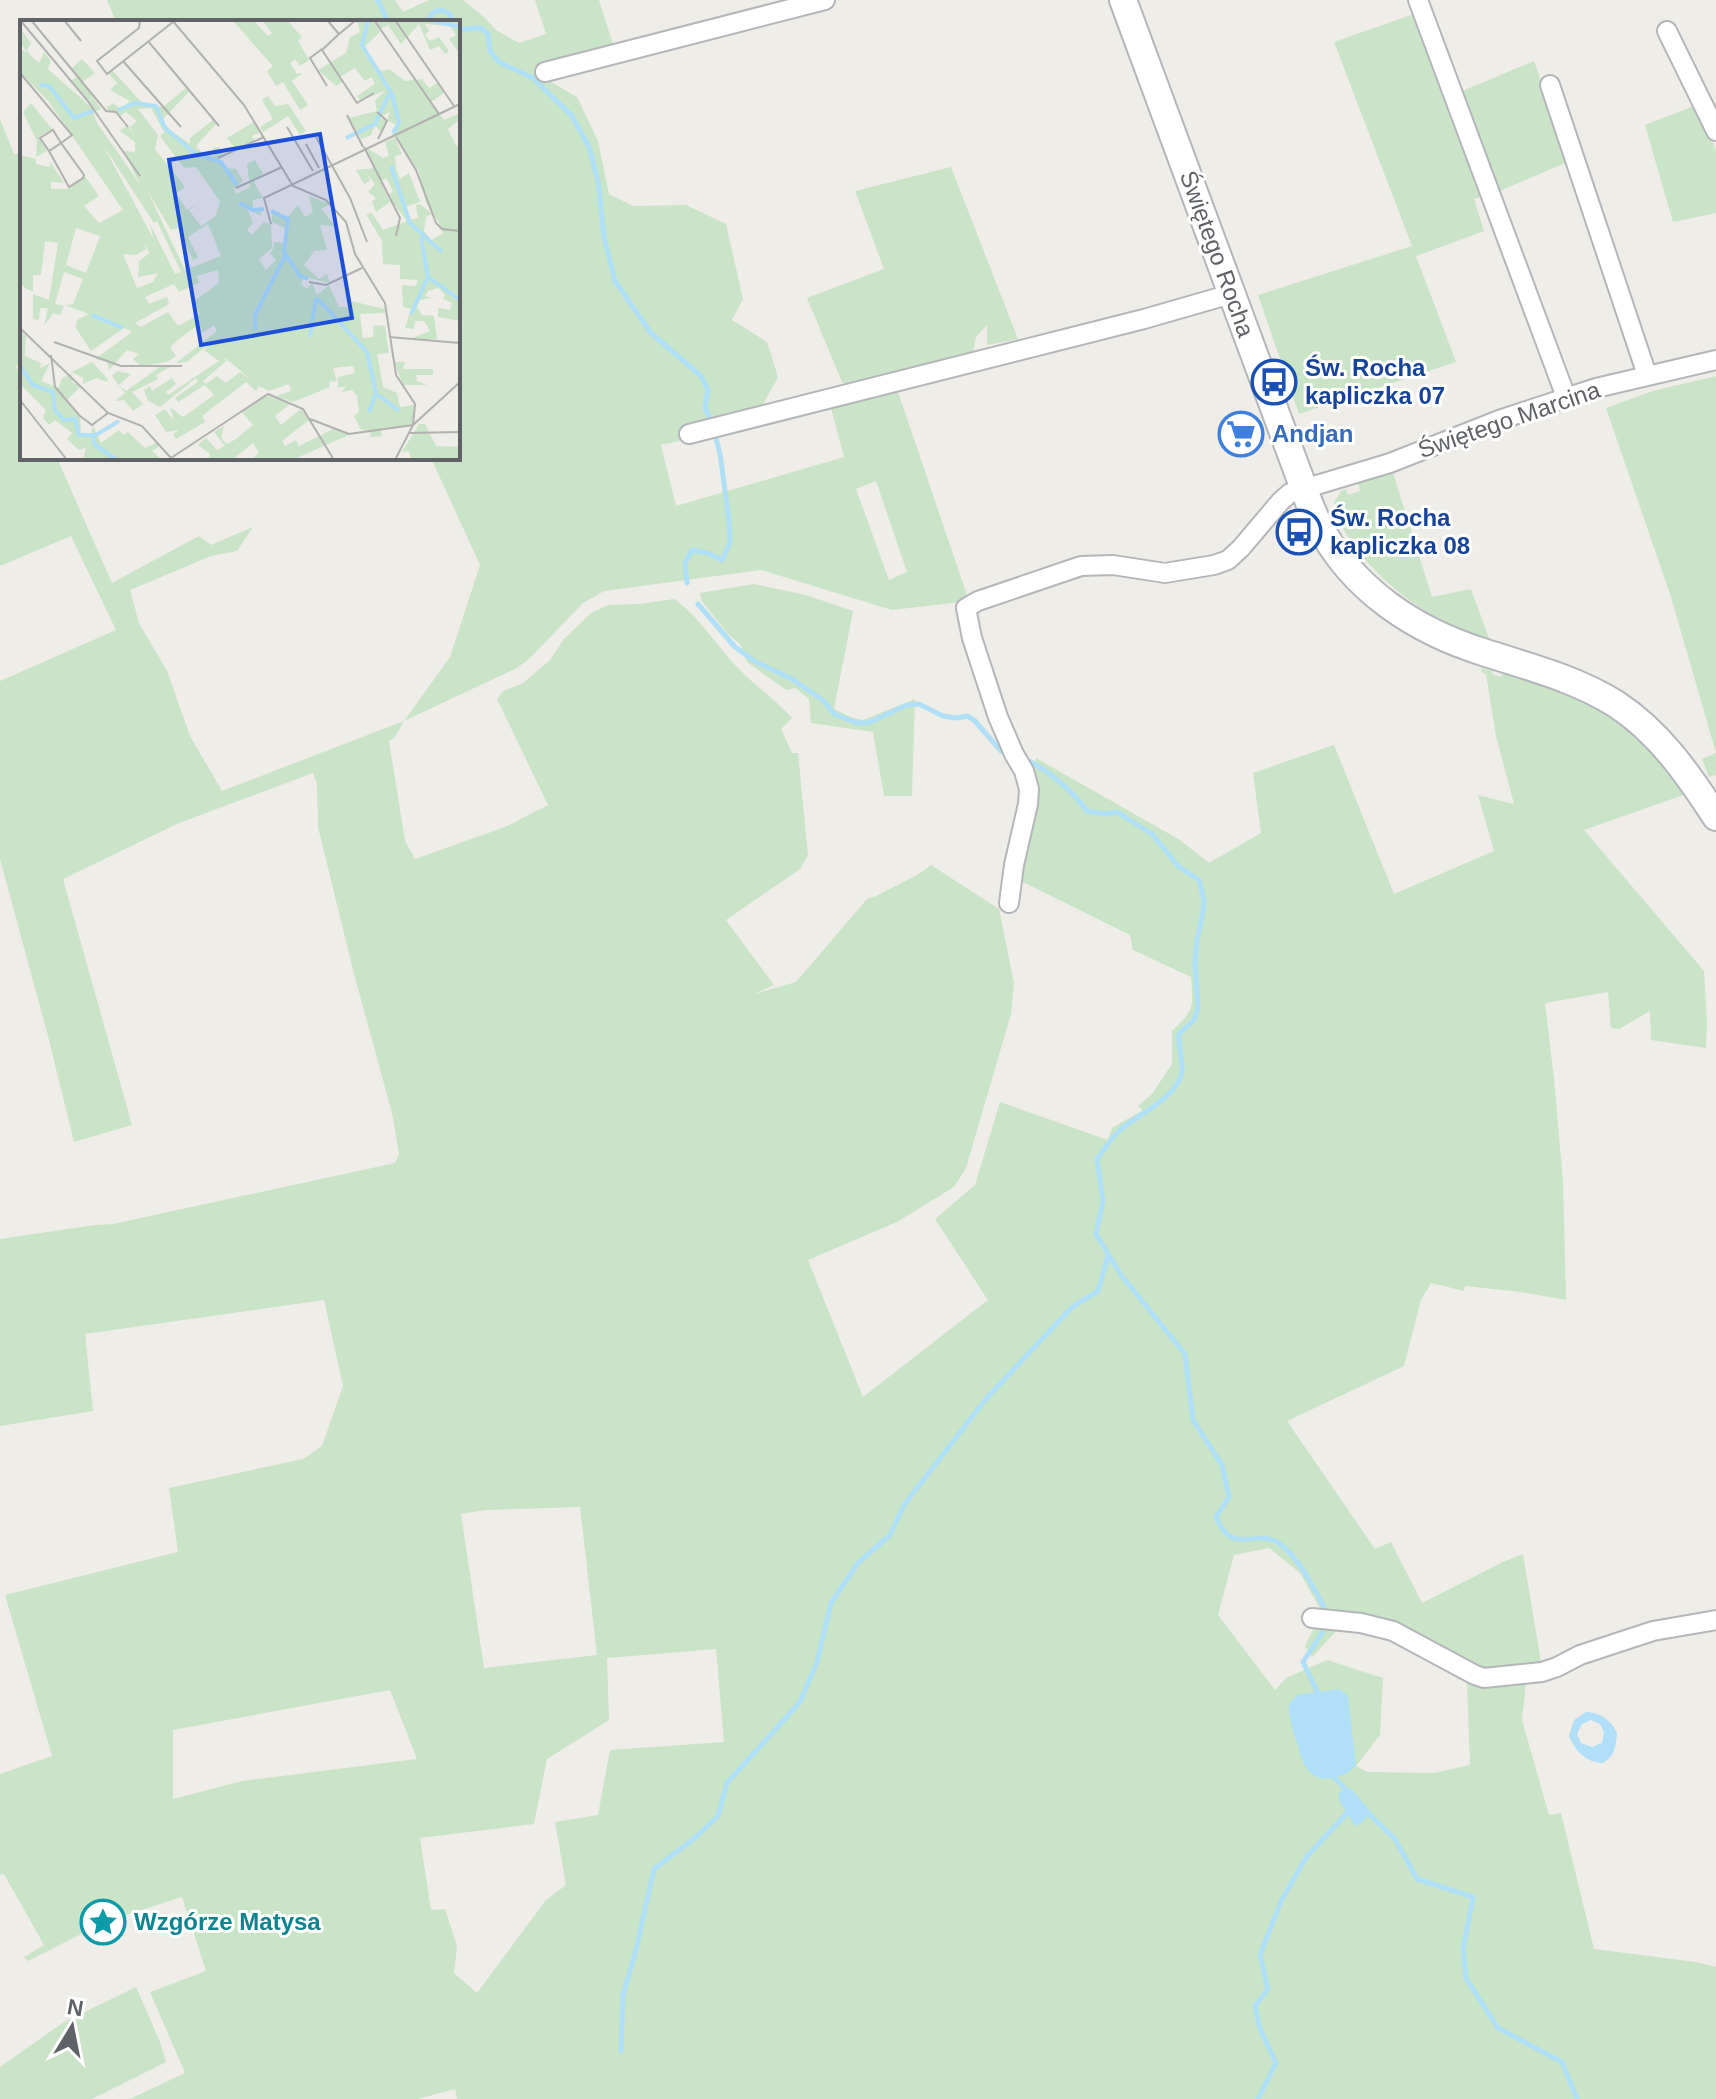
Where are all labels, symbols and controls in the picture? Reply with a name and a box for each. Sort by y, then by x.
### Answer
inset map [20,20,460,460]
street label: Świętego Rocha [1175,167,1260,341]
place label: Św. Rocha kapliczka 07 [1305,354,1445,409]
bus stop icon: Św. Rocha kapliczka 07 [1250,358,1298,406]
street label: Świętego Marcina [1414,375,1604,463]
supermarket icon: Andjan [1217,410,1265,458]
place label: Andjan [1272,420,1353,447]
place label: Św. Rocha kapliczka 08 [1330,504,1470,559]
bus stop icon: Św. Rocha kapliczka 08 [1275,508,1323,556]
place icon: Wzgórze Matysa [79,1898,127,1946]
place label: Wzgórze Matysa [134,1908,321,1935]
north arrow [32,1987,112,2067]
text: N [65,1994,85,2021]

